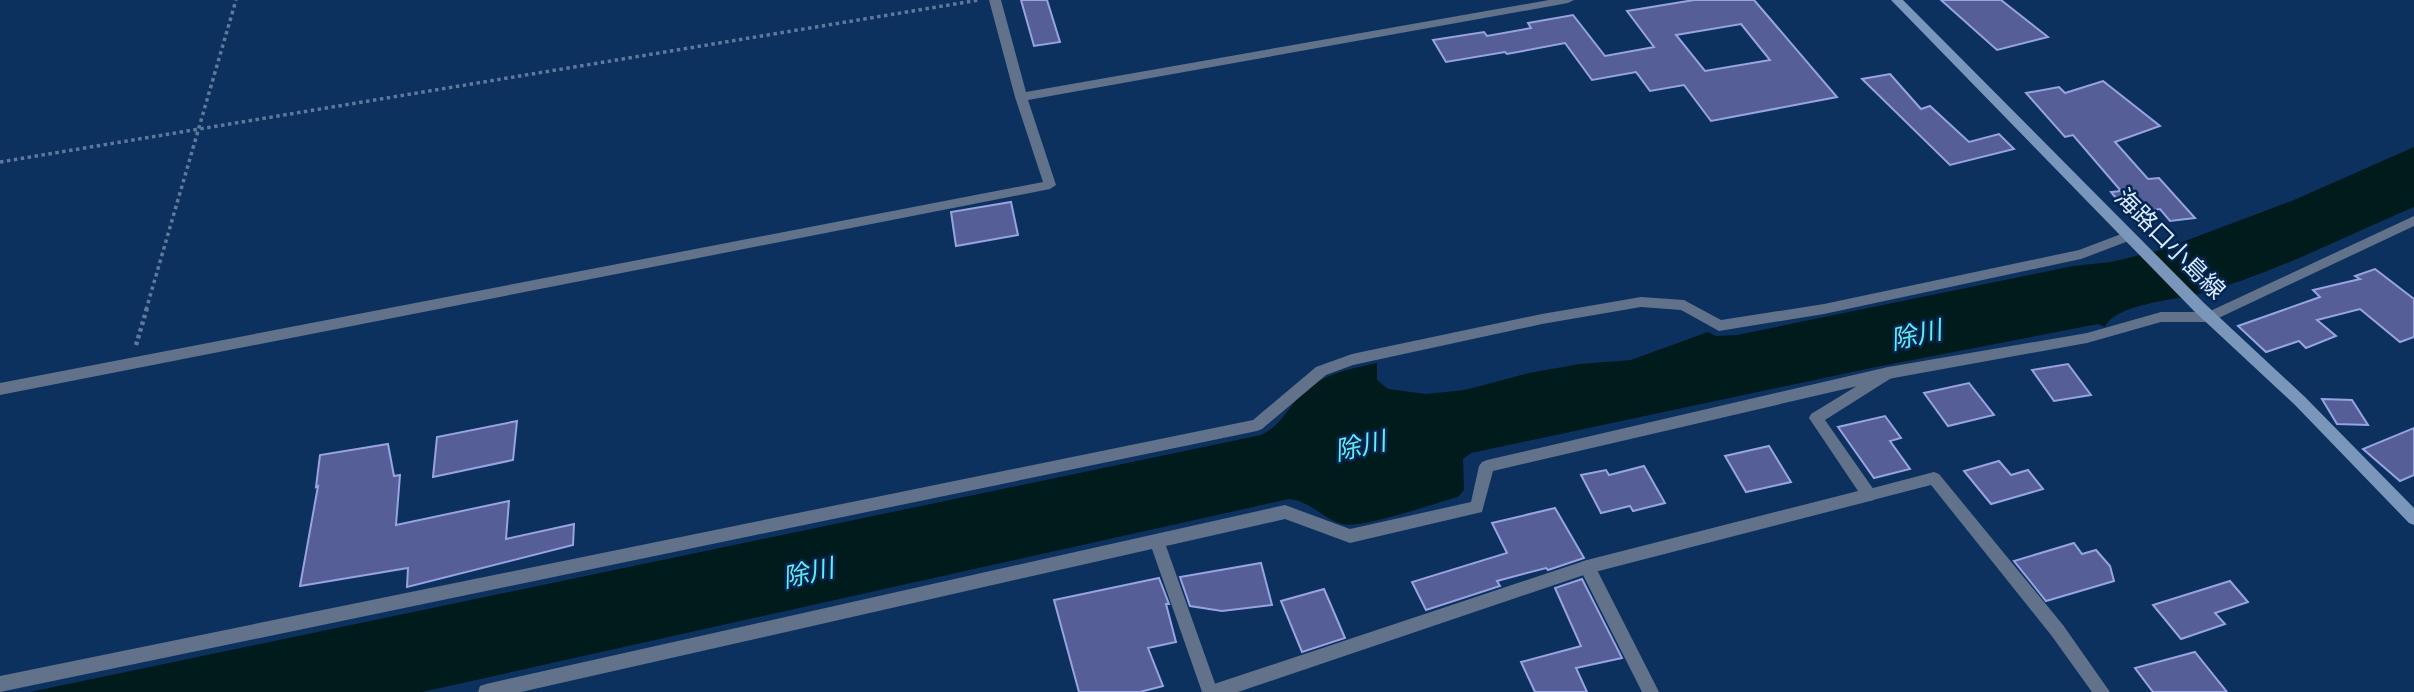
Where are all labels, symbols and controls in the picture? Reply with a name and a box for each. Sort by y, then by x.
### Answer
street label: 海路口小島線 [2110,182,2232,304]
water label: 除川 [1887,312,1947,354]
water label: 除川 [1331,423,1391,465]
water label: 除川 [779,550,839,592]

